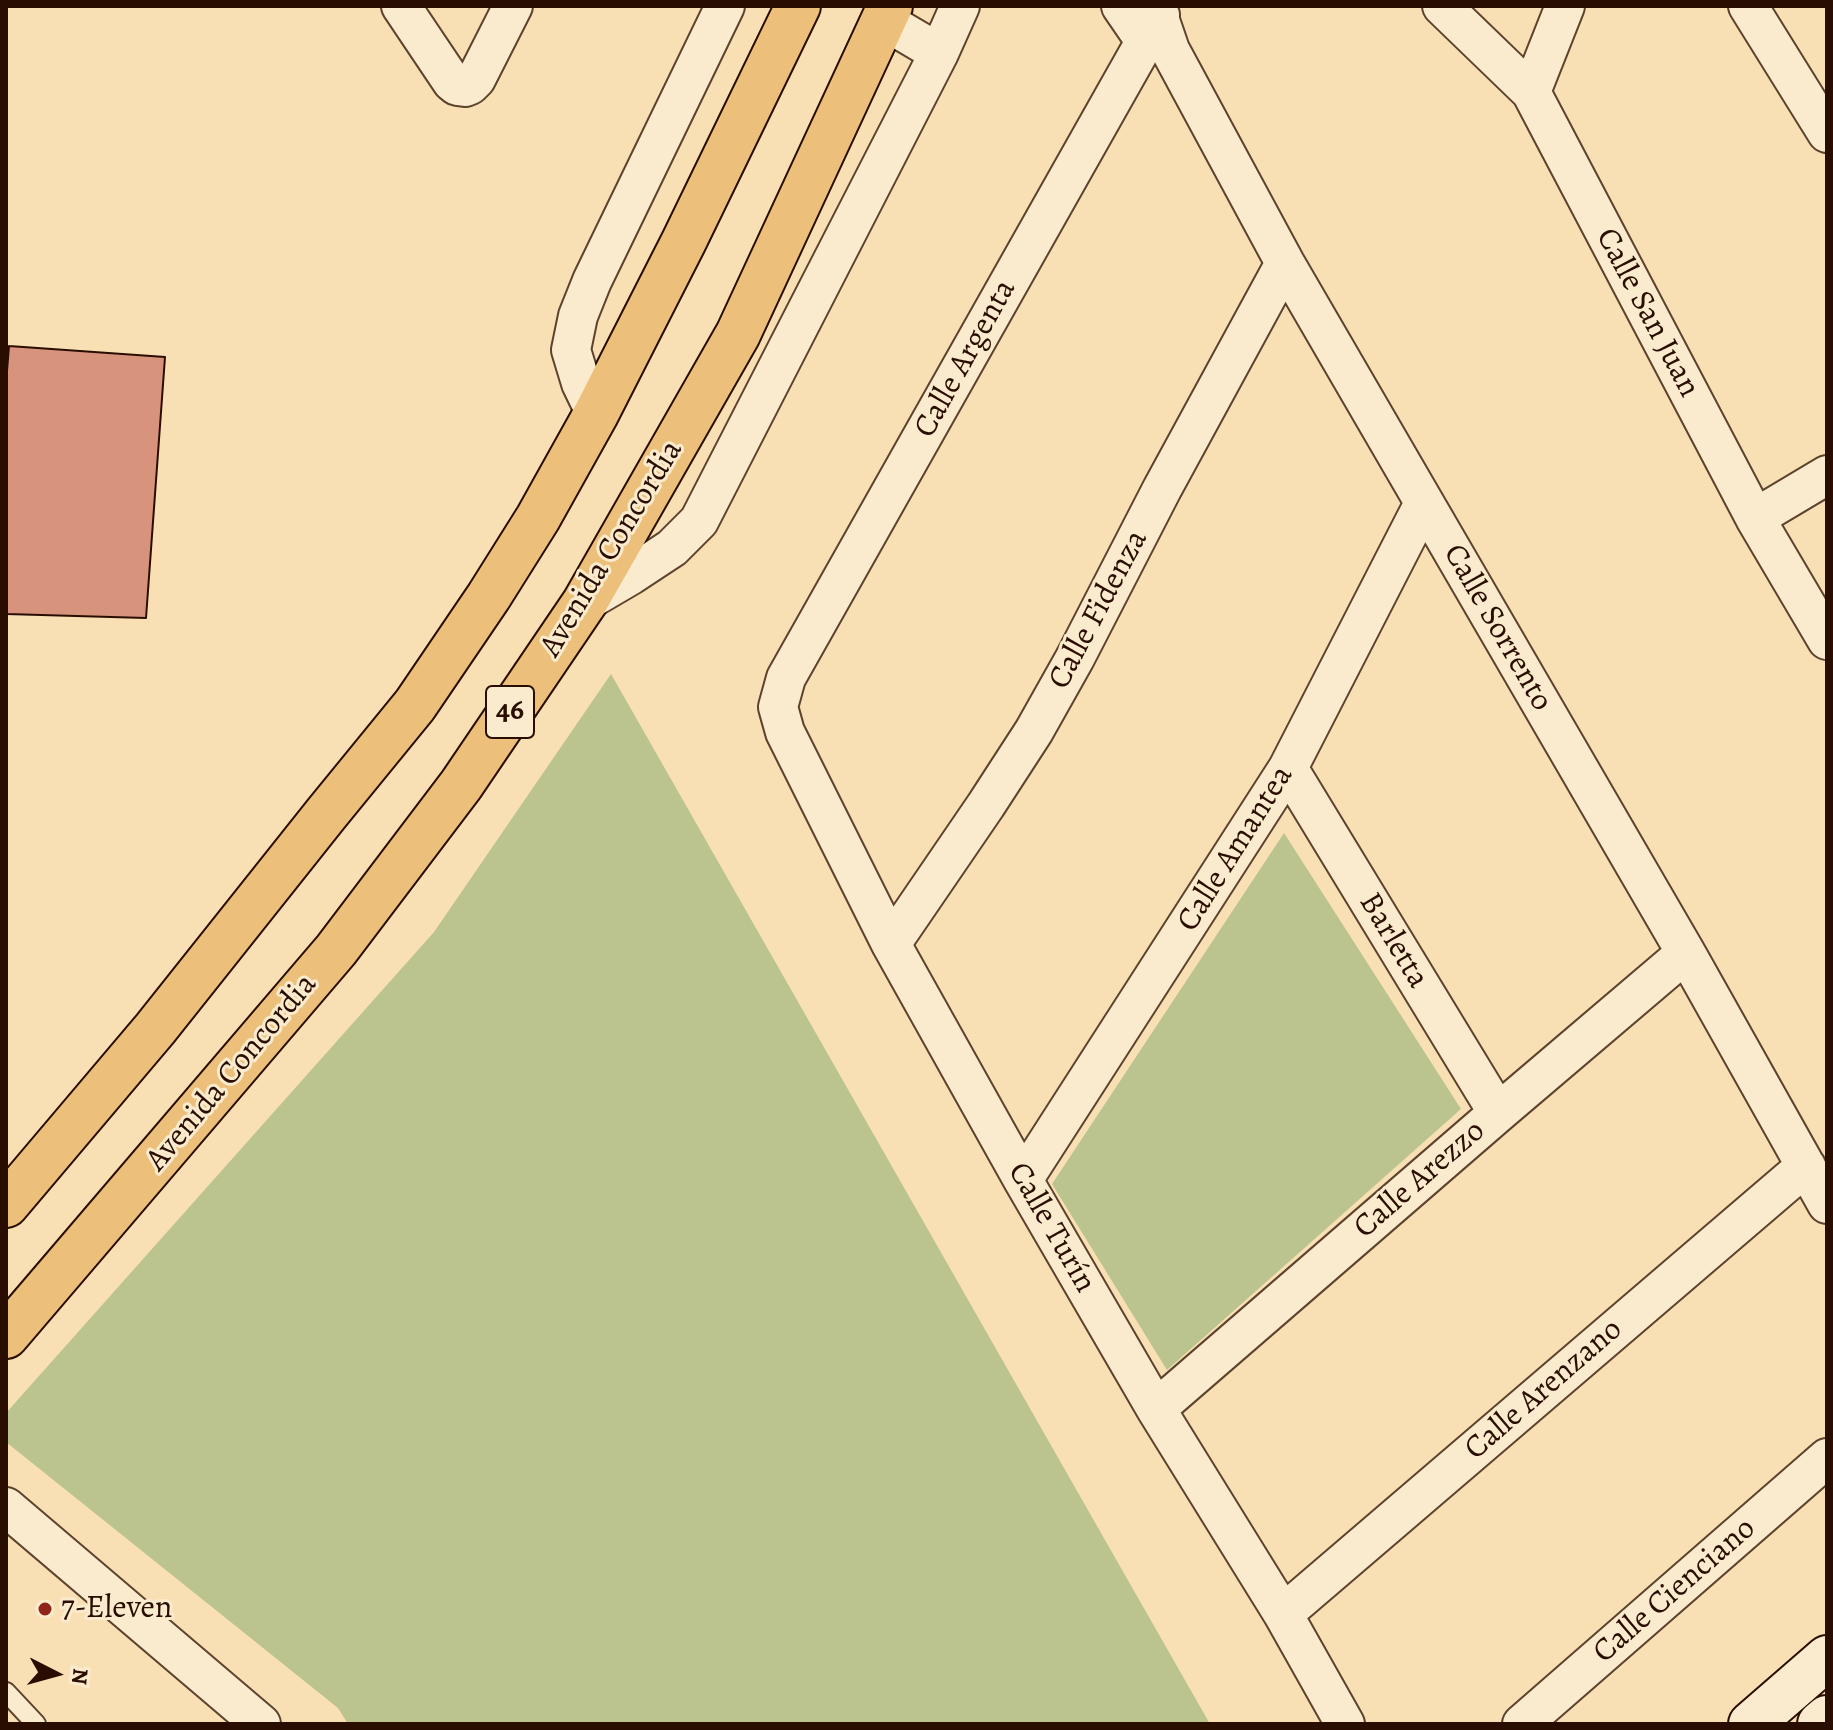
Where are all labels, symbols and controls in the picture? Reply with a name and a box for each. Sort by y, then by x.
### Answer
street label: Calle San Juan [1586,222,1708,404]
street label: Calle Argenta [907,273,1025,445]
street label: Avenida Concordia [532,434,692,664]
street label: Calle Fidenza [1041,524,1157,696]
street label: Calle Sorrento [1434,538,1560,718]
road number: 46 [486,686,534,738]
street label: Calle Amantea [1170,759,1302,939]
street label: Barletta [1350,886,1436,996]
street label: Avenida Concordia [138,966,326,1180]
street label: Calle Arezzo [1347,1113,1493,1247]
street label: Calle Turín [998,1156,1104,1300]
street label: Calle Arenzano [1457,1311,1631,1469]
street label: Calle Cienciano [1586,1510,1764,1672]
place label: 7-Eleven [61,1590,172,1628]
marker: 7-Eleven [36,1600,54,1618]
north arrow [16,1634,96,1714]
text: N [64,1667,96,1686]

